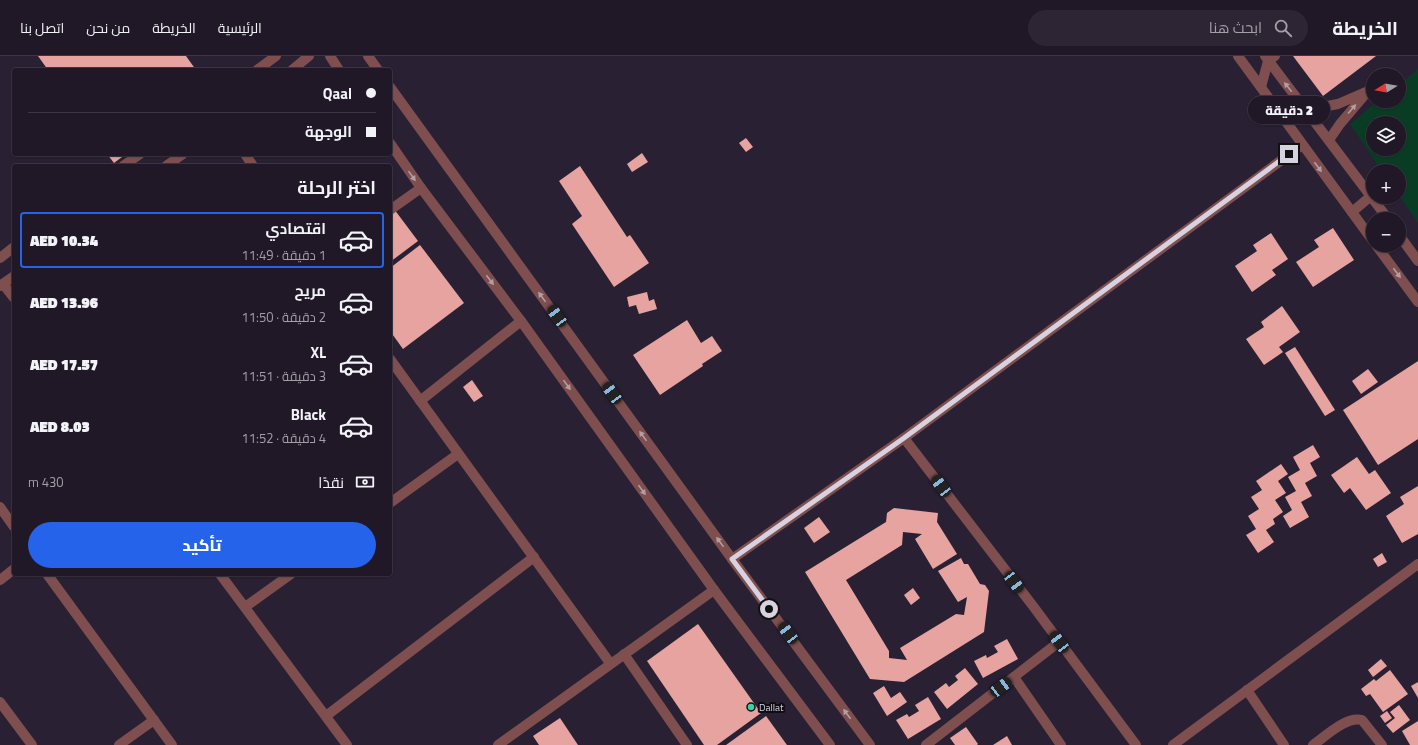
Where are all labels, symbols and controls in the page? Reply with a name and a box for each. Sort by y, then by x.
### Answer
search box [1028,10,1308,46]
text: الخريطة [1332,13,1398,42]
text: ابحث هنا [1209,16,1262,39]
text: اتصل بنا [20,17,64,38]
text: من نحن [86,17,130,38]
text: الخريطة [152,17,196,38]
text: الرئيسية [218,17,262,38]
icon: search [1272,17,1294,39]
north arrow [1366,68,1406,108]
map controls [1366,68,1406,252]
text: Qaal [323,82,352,105]
one-way arrow [1284,82,1293,93]
callout: 2 دقيقة [1248,96,1330,124]
text: 2 دقيقة [1265,100,1313,120]
one-way arrow [1348,104,1357,114]
button: layers [1366,116,1406,156]
text: الوجهة [305,120,352,143]
route end [1280,145,1298,163]
one-way arrow [1314,162,1322,172]
button: + [1366,164,1406,204]
one-way arrow [408,170,416,181]
text: اختر الرحلة [297,174,376,201]
button: − [1366,212,1406,252]
text: اقتصادي [266,217,326,240]
icon: car [338,222,374,258]
text: AED 10.34 [30,229,98,252]
text: 1 دقيقة · 11:49 [242,245,326,265]
one-way arrow [1393,268,1401,279]
one-way arrow [486,274,494,285]
text: مريح [294,279,326,302]
icon: car [338,284,374,320]
text: AED 13.96 [30,291,98,314]
one-way arrow [539,292,547,302]
car [545,303,569,329]
text: 2 دقيقة · 11:50 [242,307,326,327]
text: XL [310,341,326,364]
icon: car [338,346,374,382]
text: AED 17.57 [30,353,98,376]
text: 3 دقيقة · 11:51 [242,366,326,386]
one-way arrow [562,379,571,390]
car [600,380,624,406]
text: Black [291,403,326,426]
icon: car [338,408,374,444]
text: AED 8.03 [30,415,90,438]
text: 4 دقيقة · 11:52 [242,428,326,448]
one-way arrow [639,431,648,442]
text: نقدًا [318,471,344,494]
icon: cash [354,471,376,493]
text: 430 m [28,472,64,492]
car [929,473,953,499]
one-way arrow [638,485,646,496]
button: تأكيد [28,522,376,568]
one-way arrow [716,536,724,547]
car [1002,569,1026,595]
route start [760,600,778,618]
car [776,620,800,646]
car [1047,629,1071,655]
car [988,675,1014,699]
place label: Dallat [759,700,784,715]
marker: Dallat [746,702,756,712]
one-way arrow [843,708,851,719]

